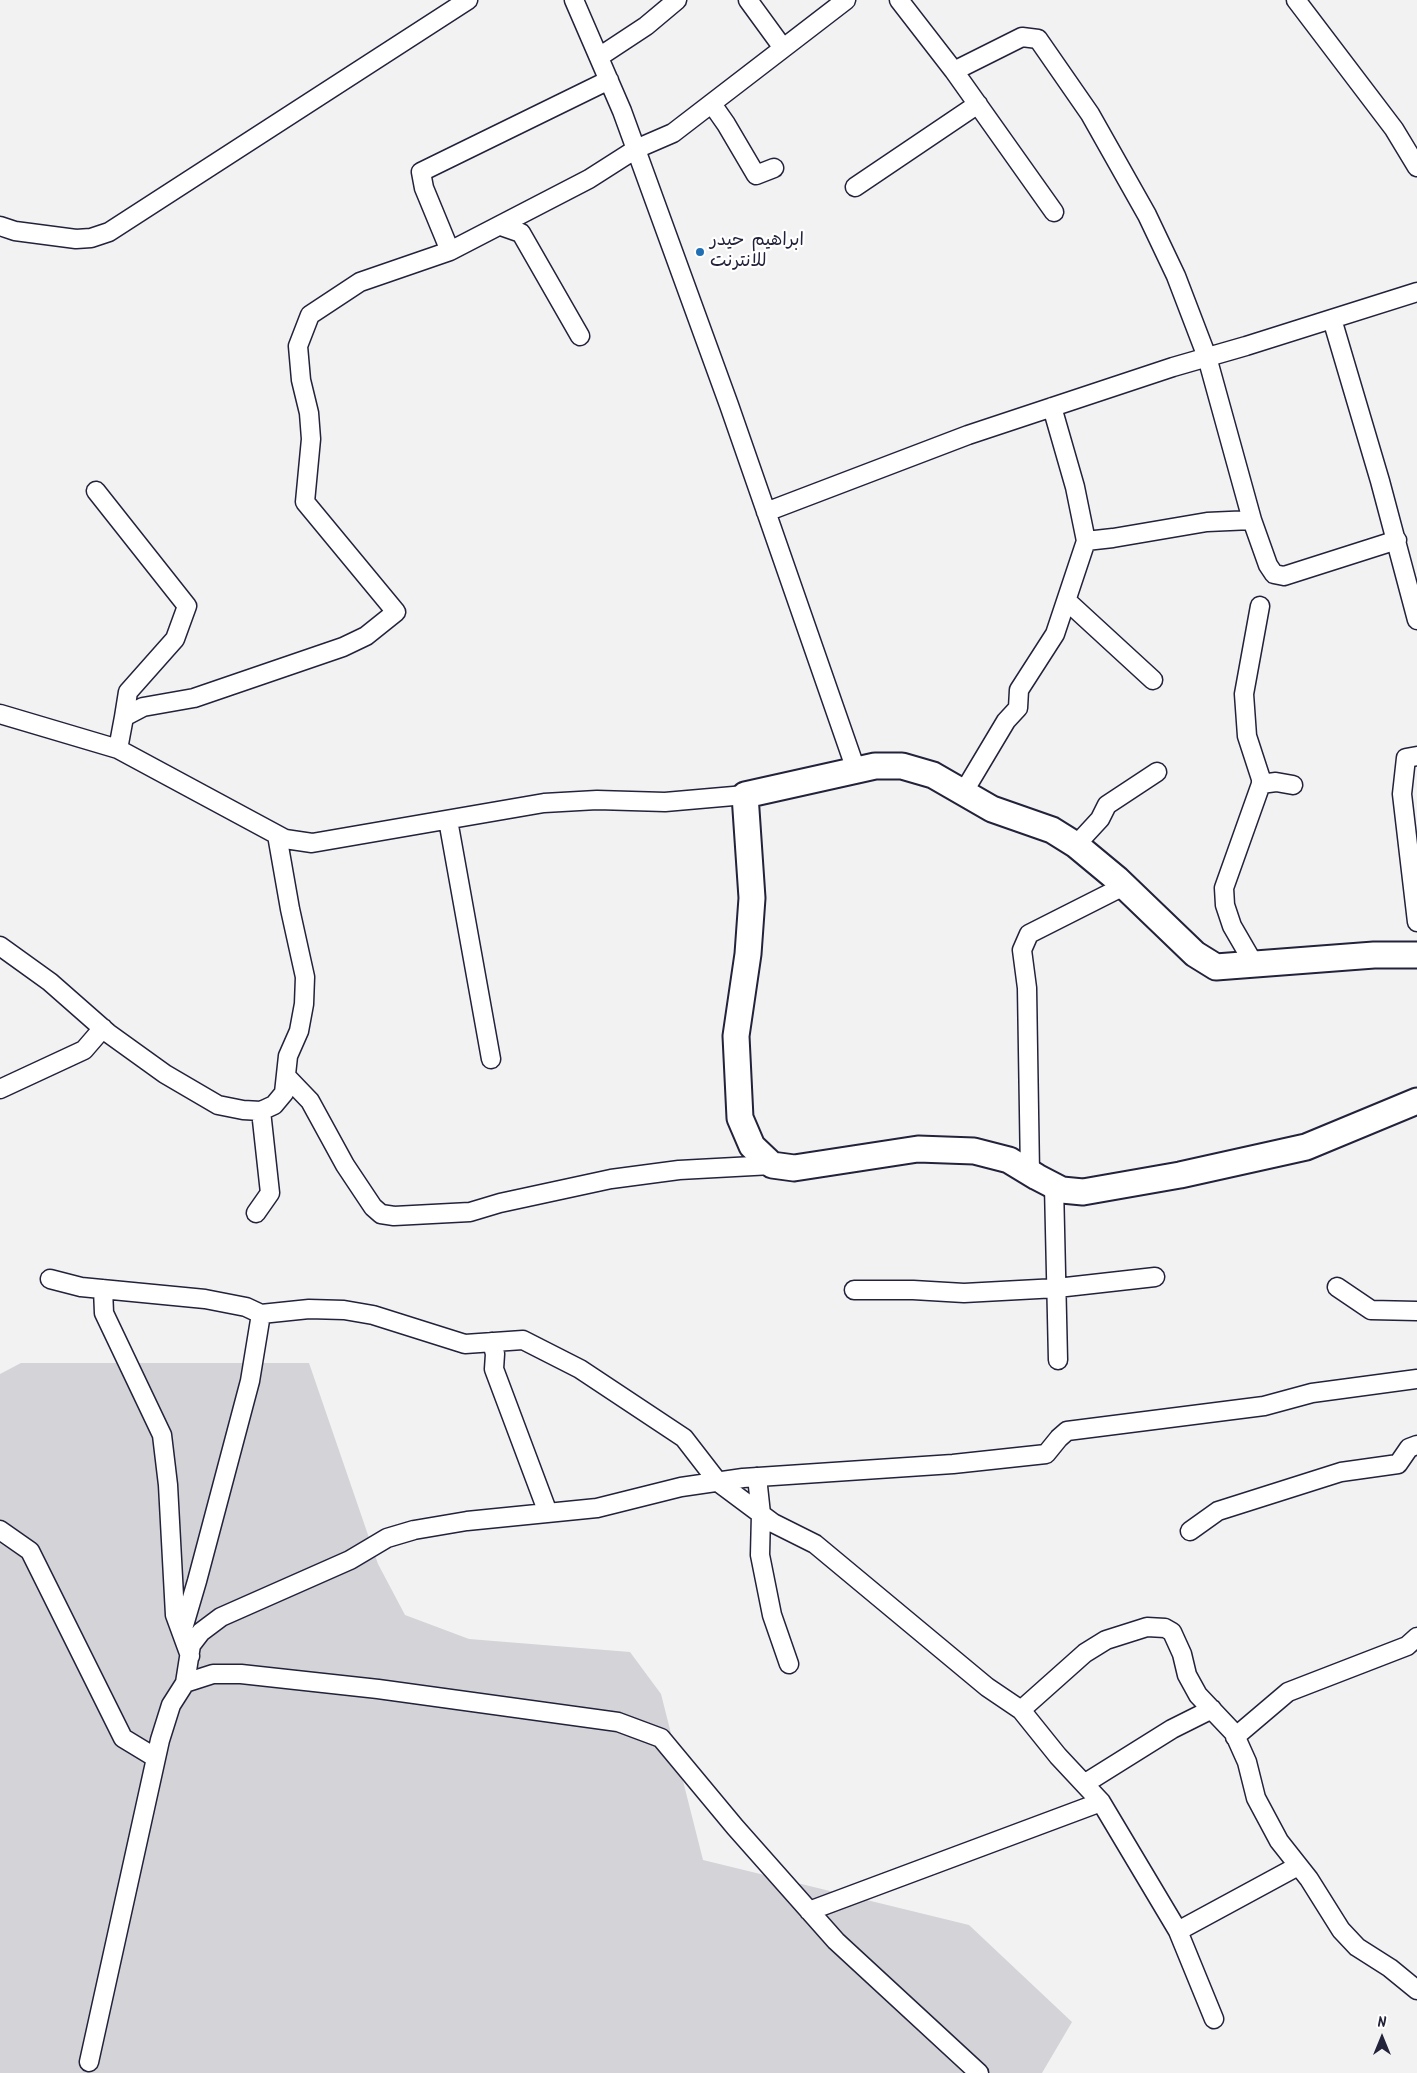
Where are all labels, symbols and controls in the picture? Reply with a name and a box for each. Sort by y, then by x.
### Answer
place label: ابراهيم حيدر للانترنت [710,231,804,274]
marker: ابراهيم حيدر للانترنت [694,246,706,258]
text: N [1378,2012,1386,2034]
north arrow [1357,2013,1407,2063]

